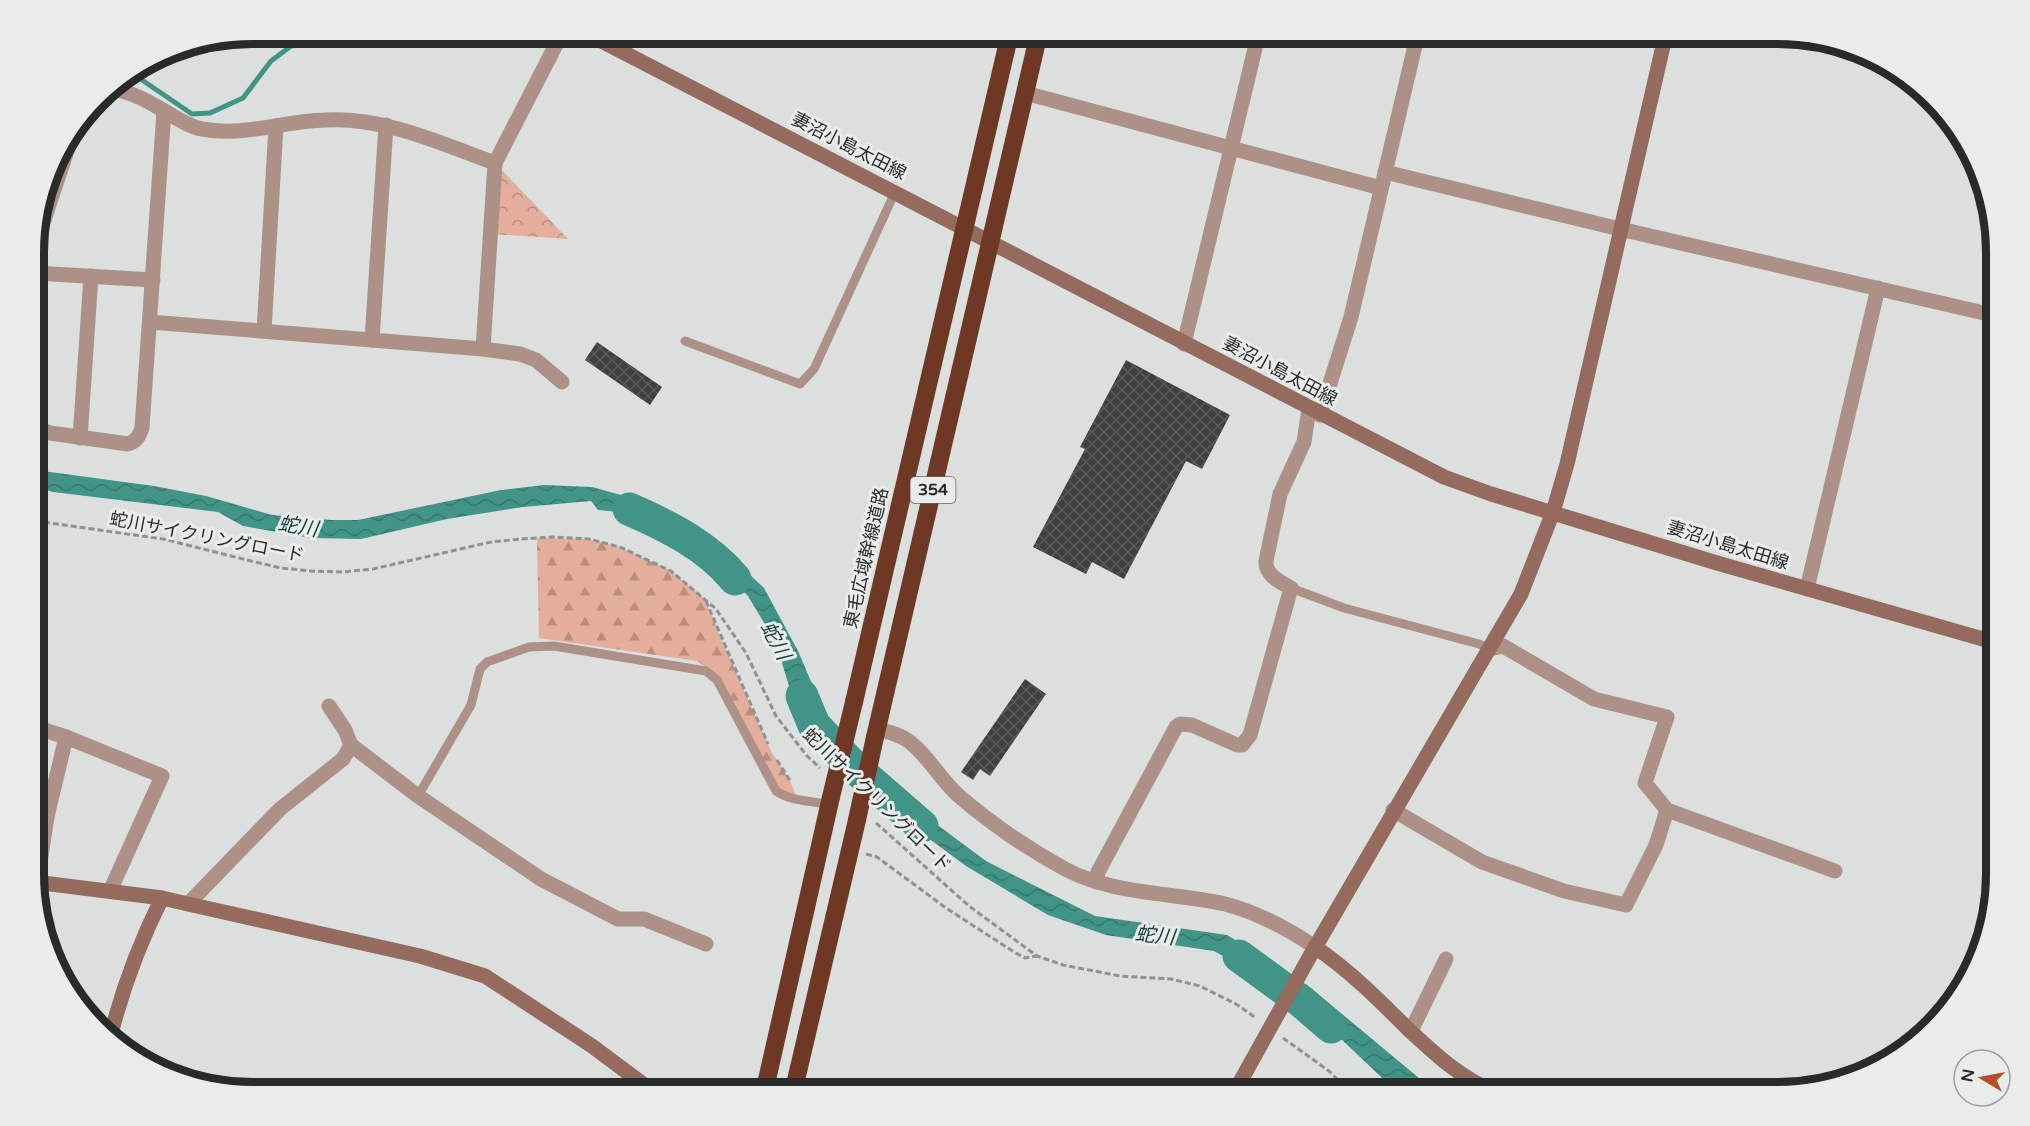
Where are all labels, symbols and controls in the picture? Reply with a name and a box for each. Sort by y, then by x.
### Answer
street label: 妻沼小島太田線 [788,108,910,184]
street label: 妻沼小島太田線 [1219,332,1341,410]
road number: 354 [910,477,956,503]
street label: 東毛広域幹線道路 [839,485,893,631]
street label: 蛇川サイクリングロード [108,507,306,567]
water label: 蛇川 [276,512,322,542]
street label: 妻沼小島太田線 [1665,516,1791,574]
water label: 蛇川 [755,618,796,666]
street label: 蛇川サイクリングロード [798,723,956,877]
water label: 蛇川 [1134,922,1178,950]
north arrow [1952,1048,2012,1108]
text: N [1957,1068,1979,1084]

